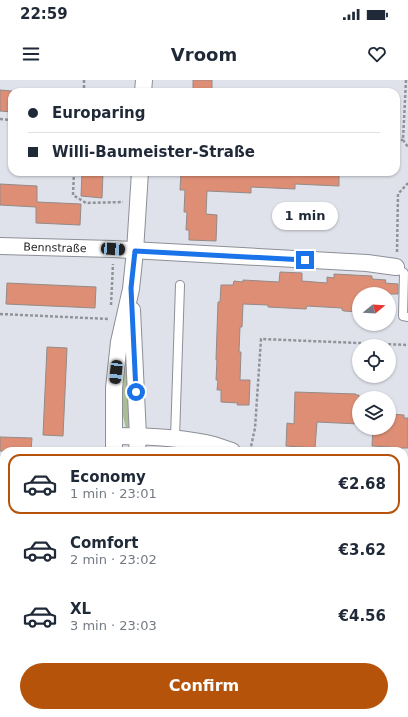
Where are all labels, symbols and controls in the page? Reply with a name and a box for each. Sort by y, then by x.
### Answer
text: 22:59 [20,5,68,23]
icon: menu [20,43,42,65]
icon: heart [366,43,388,65]
text: Vroom [171,44,237,65]
text: Europaring [52,104,145,122]
text: Willi-Baumeister-Straße [52,143,255,161]
callout: 1 min [272,202,338,230]
text: 1 min [285,208,325,223]
street label: Bennstraße [23,240,87,255]
car [101,242,125,256]
route end [296,251,314,269]
north arrow [352,287,396,331]
map controls [352,287,396,435]
button: locate [352,339,396,383]
car [109,359,123,385]
route start [127,383,145,401]
button: layers [352,391,396,435]
icon: car [22,466,58,502]
text: Economy [70,468,146,486]
text: €2.68 [339,475,386,493]
text: 1 min · 23:01 [70,486,157,501]
icon: car [22,532,58,568]
text: Comfort [70,534,138,552]
text: €3.62 [339,541,386,559]
text: 2 min · 23:02 [70,552,157,567]
icon: car [22,598,58,634]
text: XL [70,600,91,618]
text: €4.56 [339,607,386,625]
text: 3 min · 23:03 [70,618,157,633]
button: Confirm [20,663,388,709]

